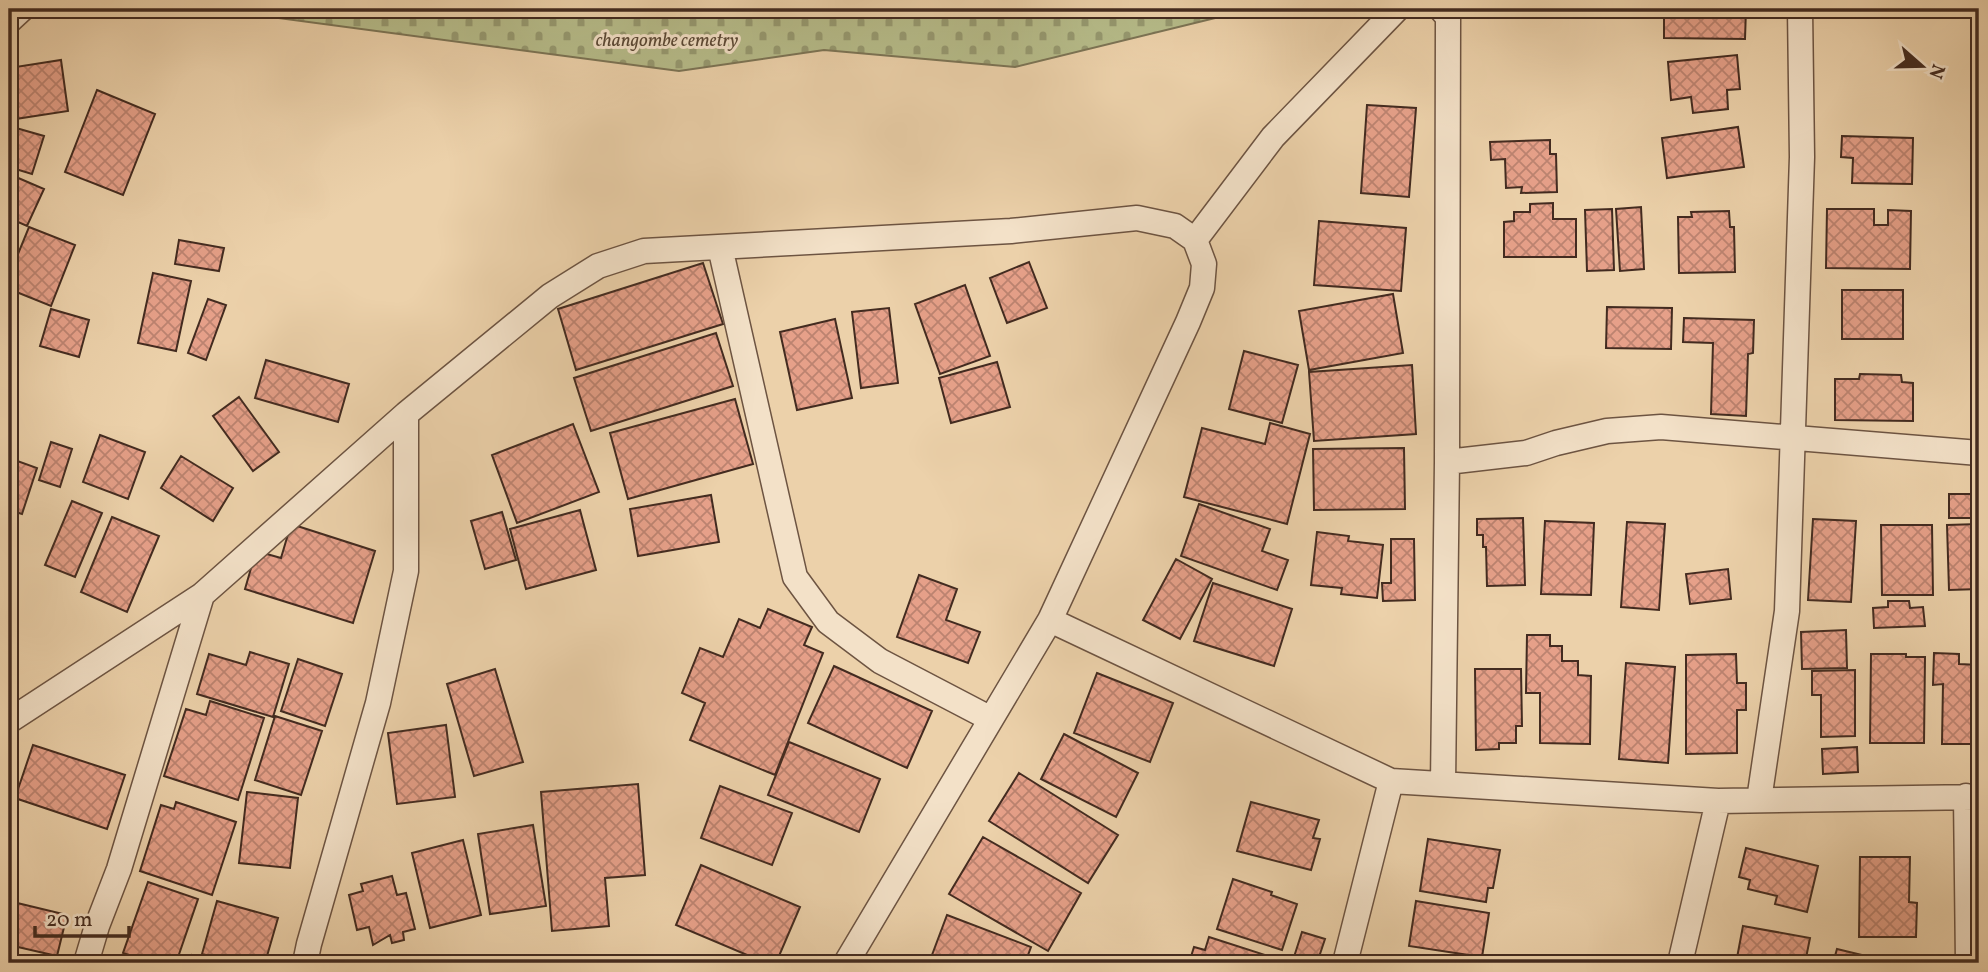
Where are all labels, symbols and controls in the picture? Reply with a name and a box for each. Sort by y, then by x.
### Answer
park label: changombe cemetry [596,28,739,54]
north arrow [1886,32,1956,102]
text: N [1921,60,1951,82]
scale bar [35,895,130,939]
text: 20 m [46,906,92,935]

